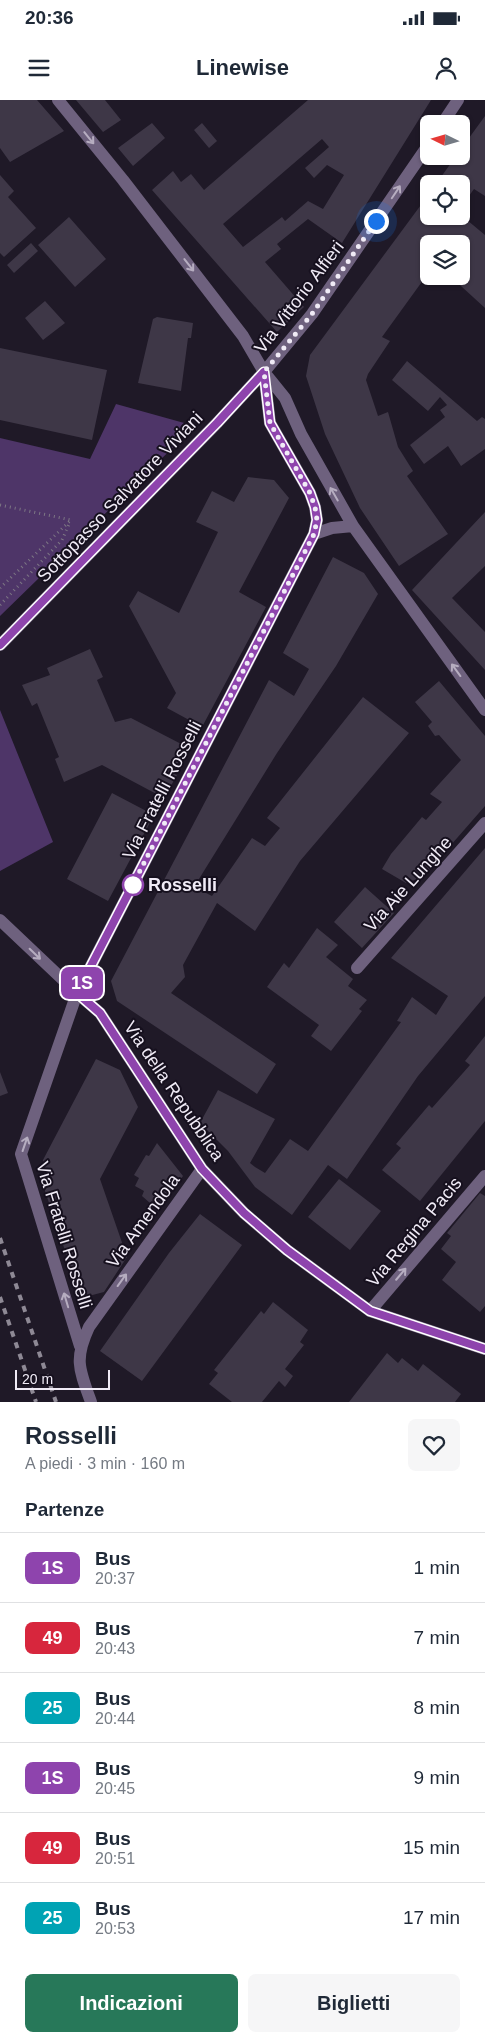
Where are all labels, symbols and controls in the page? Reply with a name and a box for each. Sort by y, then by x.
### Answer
text: 20:36 [25,7,74,28]
icon: menu [25,54,53,82]
icon: person [432,54,460,82]
text: Linewise [196,55,289,80]
north arrow [420,115,470,165]
map controls [420,115,470,285]
one-way arrow [83,131,94,144]
button: locate [420,175,470,225]
one-way arrow [391,185,401,199]
your location [364,209,389,234]
button: layers [420,235,470,285]
street label: Via Vittorio Alfieri [250,237,348,357]
one-way arrow [184,259,195,272]
street label: Sottopasso Salvatore Viviani [33,408,207,586]
one-way arrow [328,487,338,501]
one-way arrow [451,664,462,677]
street label: Via Fratelli Rosselli [118,717,206,863]
street label: Via Aie Lunghe [360,832,456,936]
marker: Rosselli [122,874,144,896]
place label: Rosselli [148,875,217,895]
one-way arrow [29,948,42,960]
line badge: 1S [59,967,104,999]
text: 1S [71,973,93,993]
street label: Via della Repubblica [120,1018,229,1165]
one-way arrow [21,1137,30,1153]
street label: Via Fratelli Rosselli [32,1159,96,1311]
street label: Via Amendola [102,1170,184,1272]
street label: Via Regina Pacis [362,1173,466,1291]
one-way arrow [396,1268,407,1281]
one-way arrow [117,1273,127,1287]
one-way arrow [60,1292,70,1308]
scale bar [15,1367,110,1390]
text: 20 m [22,1371,53,1387]
button: heart [408,1419,460,1471]
text: Rosselli [25,1422,117,1449]
text: A piedi · 3 min · 160 m [25,1455,185,1472]
text: Partenze [25,1499,104,1520]
text: Bus [95,1548,131,1569]
text: 1 min [414,1557,460,1578]
text: 1S [41,1558,64,1578]
text: 20:37 [95,1570,135,1587]
text: Bus [95,1618,131,1639]
text: 7 min [414,1627,460,1648]
text: 49 [42,1628,63,1648]
text: 20:43 [95,1640,135,1657]
text: Bus [95,1688,131,1709]
text: 8 min [414,1697,460,1718]
text: 25 [42,1698,63,1718]
text: 20:44 [95,1710,135,1727]
text: Bus [95,1758,131,1779]
text: 9 min [414,1767,460,1788]
text: 1S [41,1768,64,1788]
text: 20:45 [95,1780,135,1797]
text: Bus [95,1828,131,1849]
text: 15 min [403,1837,460,1858]
text: 49 [42,1838,63,1858]
text: 20:51 [95,1850,135,1867]
text: Bus [95,1898,131,1919]
text: 17 min [403,1907,460,1928]
text: 25 [42,1908,63,1928]
text: 20:53 [95,1920,135,1937]
button: Indicazioni [25,1974,238,2032]
button: Biglietti [248,1974,460,2032]

